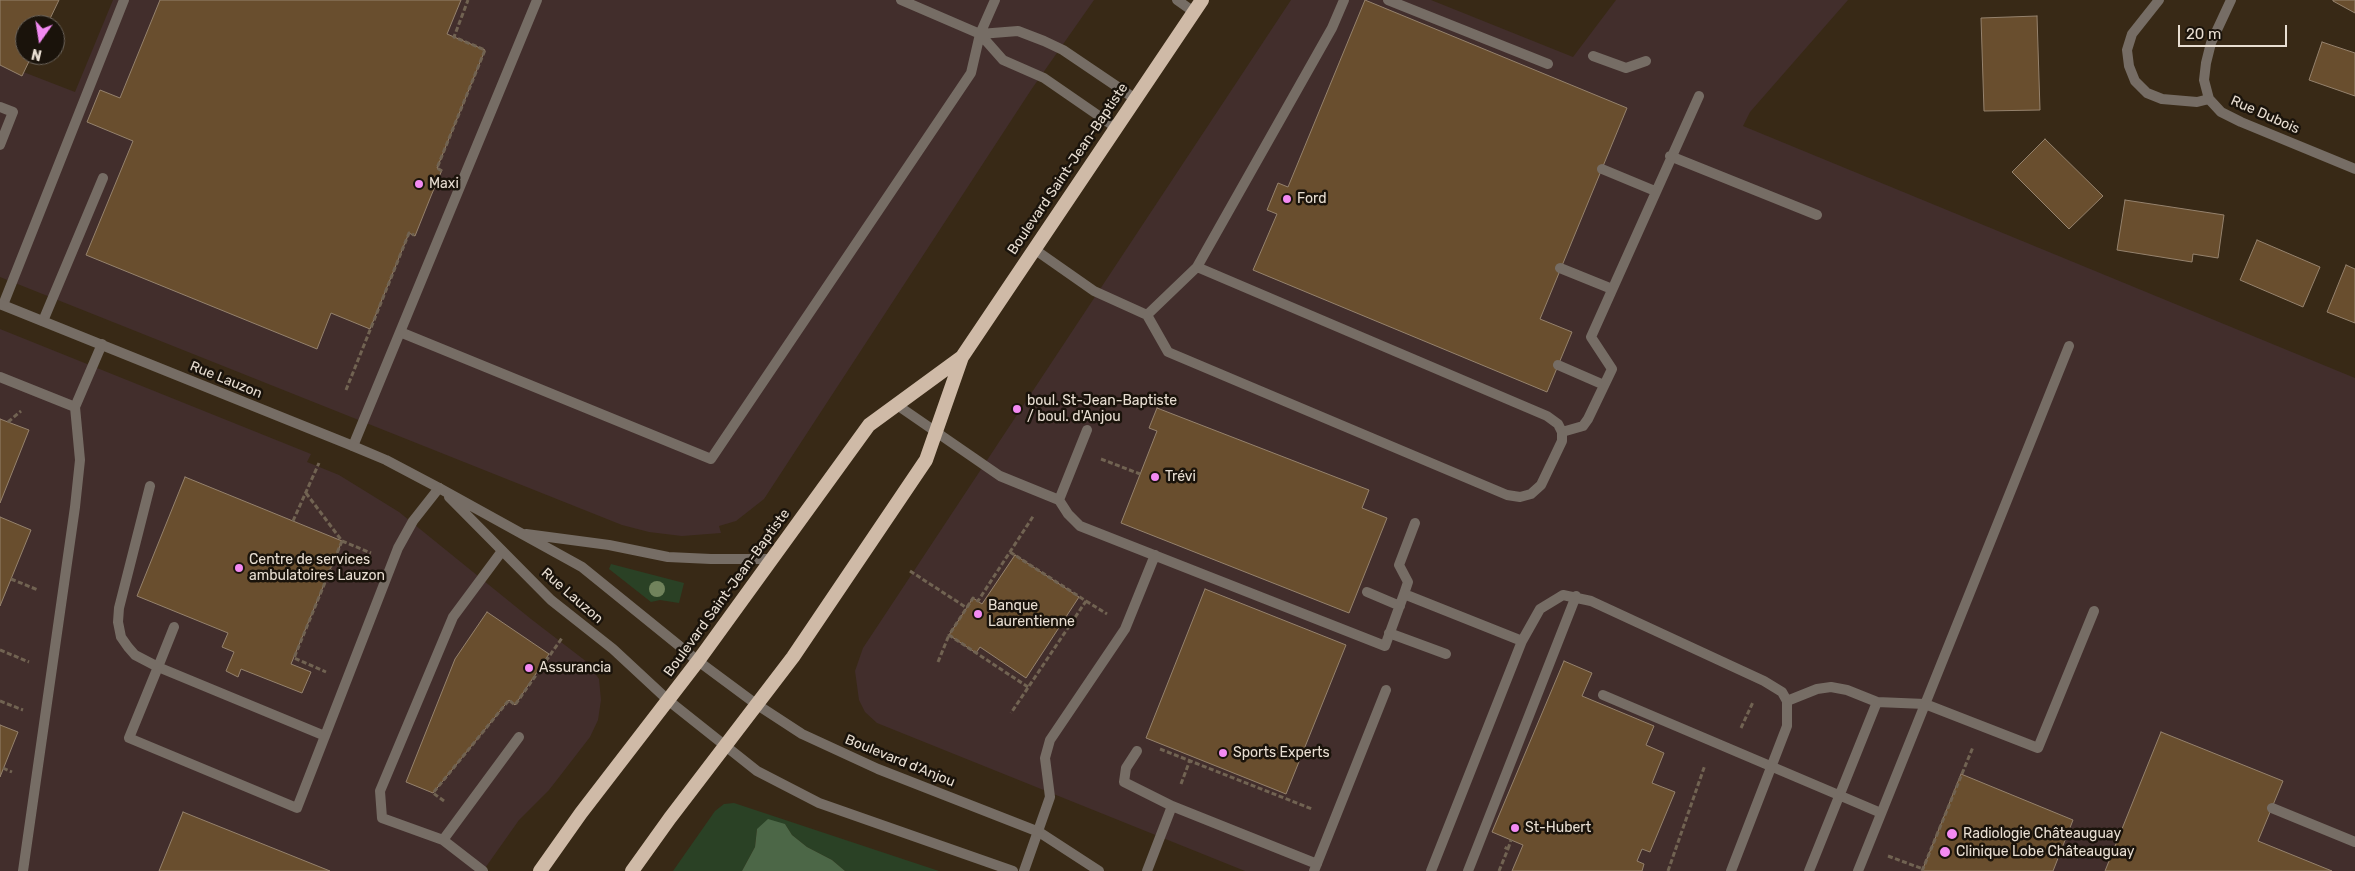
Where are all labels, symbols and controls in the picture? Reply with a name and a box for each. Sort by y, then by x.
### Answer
north arrow [15,15,65,65]
scale bar [2180,15,2289,47]
text: 20 m [2186,25,2221,43]
text: N [30,45,44,64]
street label: Boulevard Saint-Jean-Baptiste [1004,80,1132,258]
street label: Rue Dubois [2228,92,2302,138]
place label: Maxi [429,176,459,192]
marker: Maxi [413,178,425,190]
place label: Ford [1297,191,1327,207]
marker: Ford [1281,193,1293,205]
street label: Rue Lauzon [187,358,265,402]
place label: boul. St-Jean-Baptiste / boul. d'Anjou [1027,393,1177,426]
marker: boul. St-Jean-Baptiste / boul. d'Anjou [1011,403,1023,415]
place label: Trévi [1165,469,1196,485]
marker: Trévi [1149,471,1161,483]
street label: Boulevard Saint-Jean-Baptiste [660,506,794,680]
place label: Centre de services ambulatoires Lauzon [249,552,385,584]
marker: Centre de services ambulatoires Lauzon [233,562,245,574]
street label: Rue Lauzon [538,565,606,627]
place label: Banque Laurentienne [988,598,1075,630]
marker: Banque Laurentienne [972,608,984,620]
place label: Assurancia [539,660,611,676]
marker: Assurancia [523,662,535,674]
street label: Boulevard d'Anjou [842,731,958,791]
place label: Sports Experts [1233,745,1330,761]
marker: Sports Experts [1217,747,1229,759]
place label: St-Hubert [1525,820,1591,836]
marker: St-Hubert [1509,822,1521,834]
place label: Radiologie Châteauguay [1963,826,2121,842]
marker: Radiologie Châteauguay [1945,827,1959,841]
place label: Clinique Lobe Châteauguay [1956,844,2134,860]
marker: Clinique Lobe Châteauguay [1938,845,1952,859]

